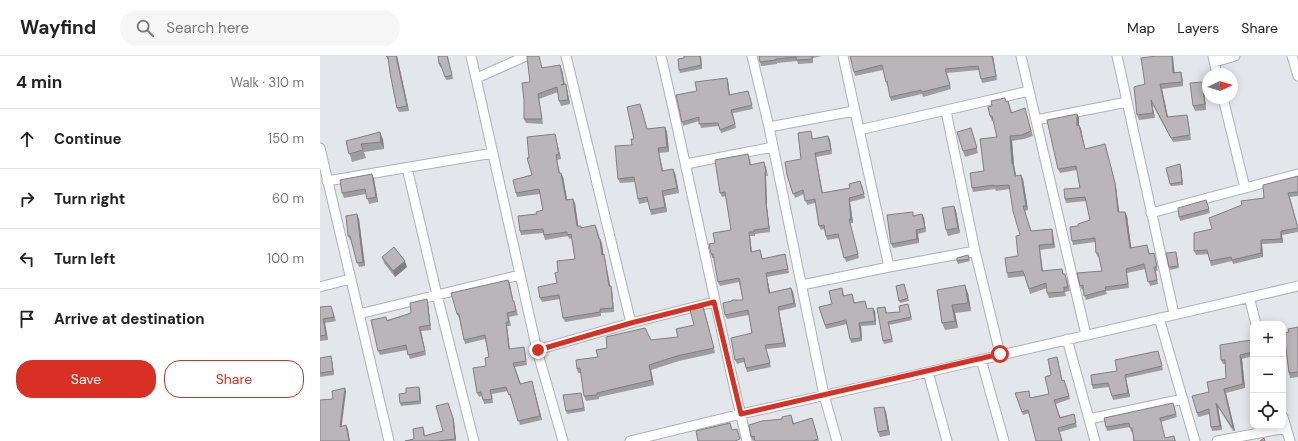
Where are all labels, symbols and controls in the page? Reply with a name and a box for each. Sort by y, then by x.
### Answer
search box [120,10,400,46]
text: Wayfind [20,15,96,40]
icon: search [134,17,156,39]
text: Search here [166,18,249,38]
text: Map [1127,19,1155,37]
text: Layers [1177,19,1219,37]
text: Share [1241,19,1278,37]
north arrow [1202,68,1238,104]
text: 4 min [16,71,62,93]
text: Walk · 310 m [231,74,304,91]
icon: ahead [16,128,38,150]
text: Continue [54,129,122,149]
text: 150 m [268,130,304,147]
icon: right [16,188,38,210]
text: Turn right [54,189,125,209]
text: 60 m [272,190,304,207]
icon: left [16,248,38,270]
text: Turn left [54,249,115,269]
text: 100 m [267,250,304,267]
icon: arrive [16,308,38,330]
text: Arrive at destination [54,309,205,329]
map controls [1250,321,1286,429]
button: + [1250,321,1286,357]
route end [529,341,547,359]
route start [991,345,1009,363]
button: − [1250,357,1286,393]
button: Save [16,360,156,398]
button: Share [164,360,304,398]
button: locate [1250,393,1286,429]

